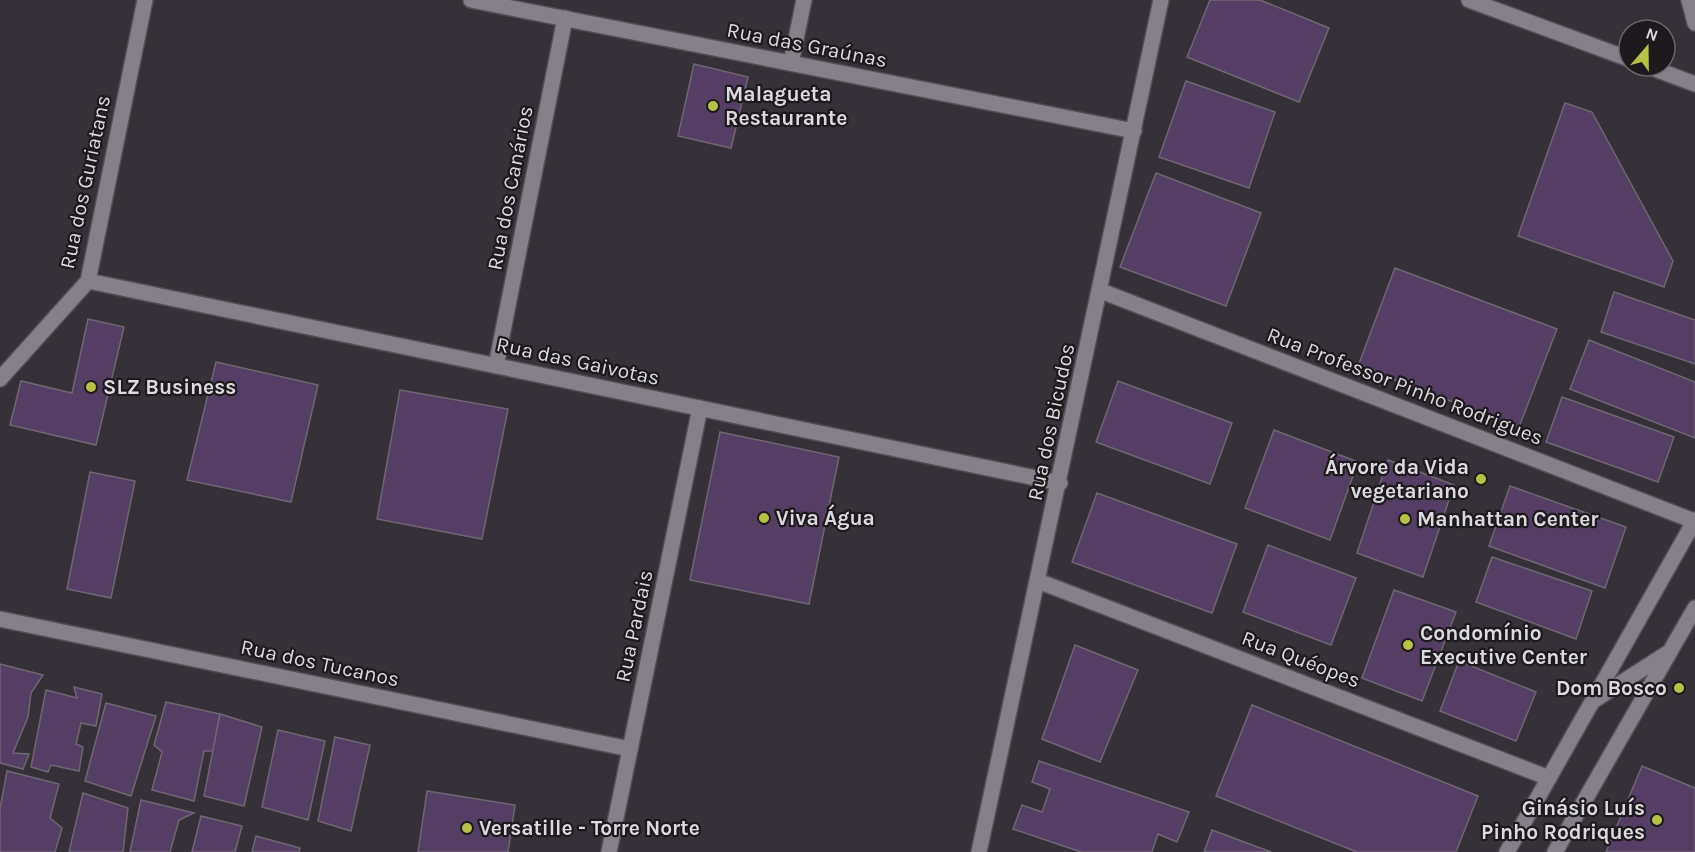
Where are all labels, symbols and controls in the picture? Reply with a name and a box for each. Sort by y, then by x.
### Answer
street label: Rua das Graúnas [725,18,889,72]
north arrow [1617,18,1677,78]
text: N [1643,23,1661,45]
place label: Malagueta Restaurante [725,82,847,130]
street label: Rua dos Guriatans [55,93,115,271]
marker: Malagueta Restaurante [706,99,720,113]
street label: Rua dos Canários [482,104,538,272]
street label: Rua Professor Pinho Rodrigues [1264,322,1546,450]
street label: Rua das Gaivotas [494,332,662,390]
street label: Rua dos Bicudos [1023,341,1079,503]
place label: SLZ Business [103,375,236,399]
marker: SLZ Business [84,380,98,394]
place label: Árvore da Vida vegetariano [1325,453,1469,503]
marker: Árvore da Vida vegetariano [1474,472,1488,486]
place label: Viva Água [776,504,875,530]
place label: Manhattan Center [1417,507,1599,531]
marker: Viva Água [757,511,771,525]
marker: Manhattan Center [1398,512,1412,526]
street label: Rua Pardais [610,568,658,684]
place label: Condomínio Executive Center [1420,621,1588,669]
street label: Rua Quéopes [1238,625,1364,693]
street label: Rua dos Tucanos [239,634,401,692]
marker: Condomínio Executive Center [1401,638,1415,652]
place label: Dom Bosco [1556,676,1667,700]
marker: Dom Bosco [1672,681,1686,695]
place label: Ginásio Luís Pinho Rodriques [1481,796,1645,845]
marker: Ginásio Luís Pinho Rodriques [1650,813,1664,827]
place label: Versatille - Torre Norte [479,816,700,840]
marker: Versatille - Torre Norte [460,821,474,835]

